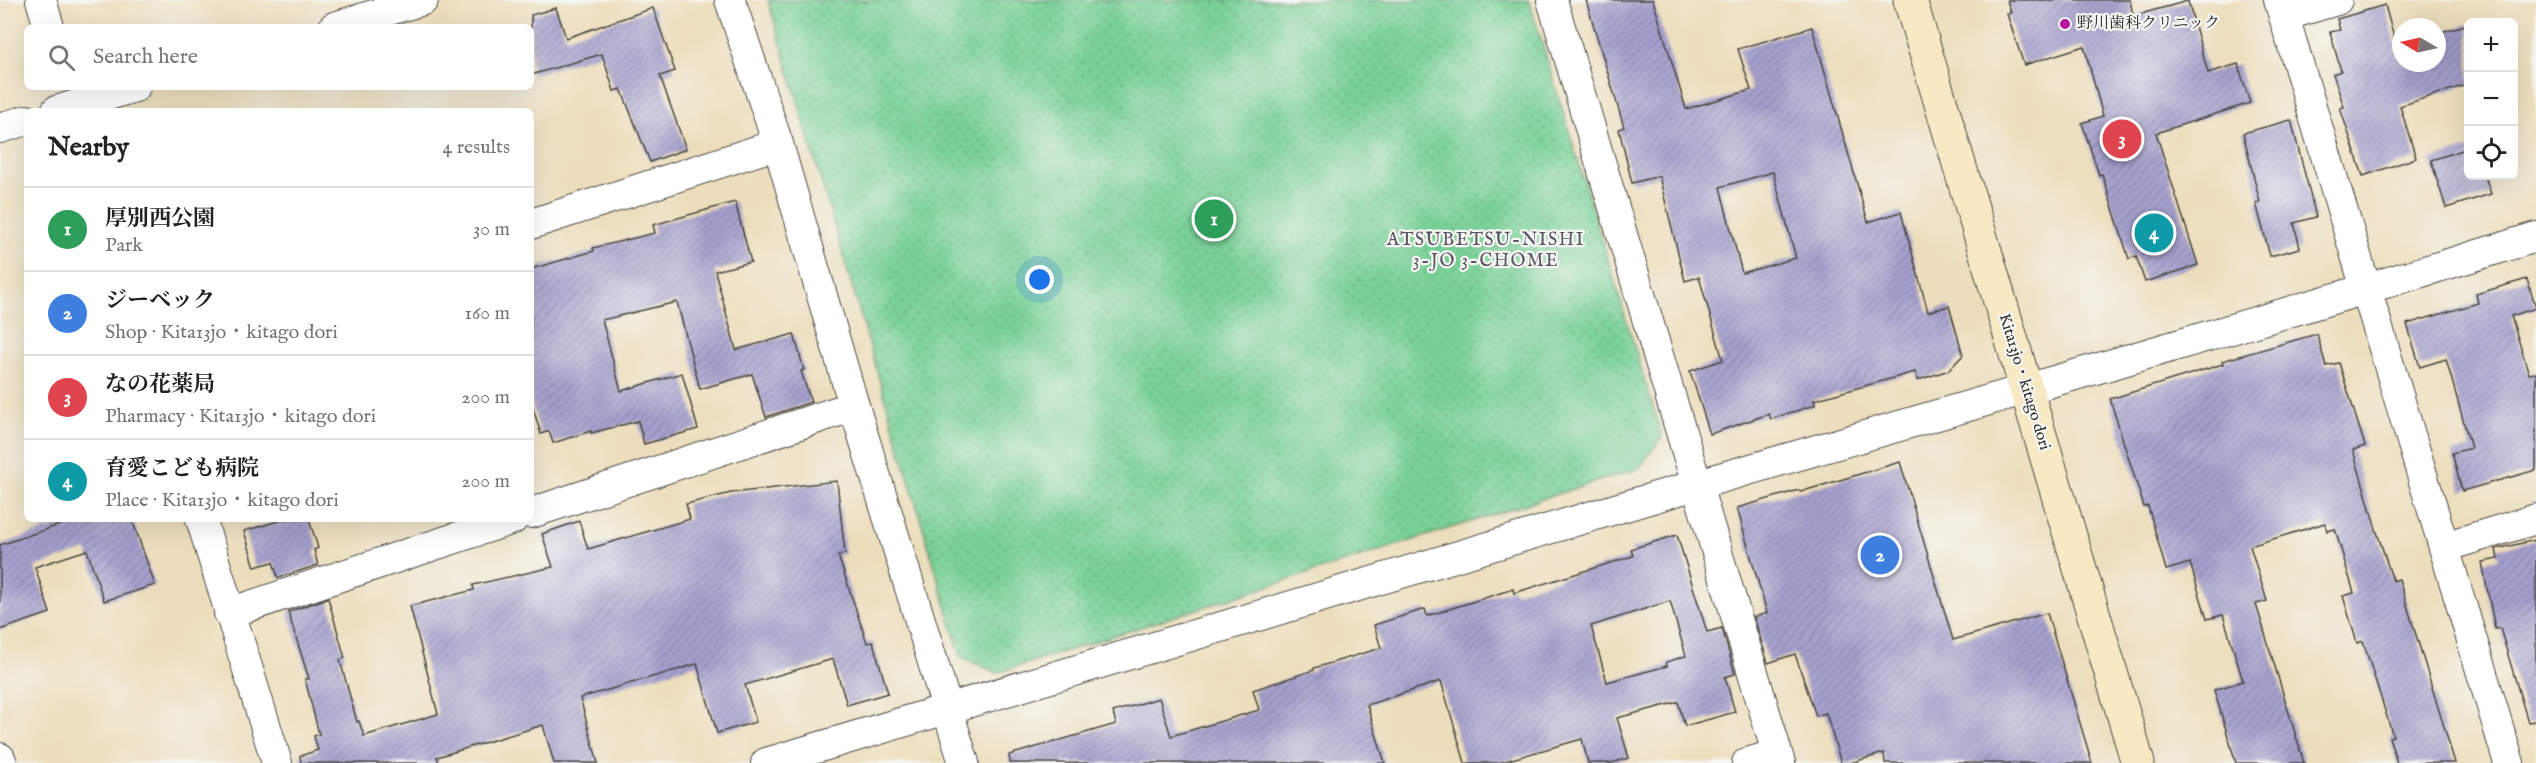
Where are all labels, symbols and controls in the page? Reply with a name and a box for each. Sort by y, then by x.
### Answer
place label: 野川歯科クリニック [2077,14,2220,34]
marker: 野川歯科クリニック [2058,17,2072,31]
north arrow [2392,18,2446,72]
map controls [2464,18,2518,180]
button: + [2464,18,2518,72]
search box [24,24,534,90]
icon: search [45,41,78,74]
text: Search here [93,43,198,71]
button: − [2464,72,2518,126]
pin: 3 [2102,116,2142,162]
button: locate [2464,126,2518,180]
text: Nearby [48,131,129,164]
text: 4 results [443,135,510,160]
pin: 1 [1194,196,1234,242]
text: 厚別西公園 [105,205,215,233]
pin: 4 [2134,210,2174,256]
text: 1 [64,217,71,242]
text: 30 m [473,217,510,242]
district label: ATSUBETSU-NISHI 3-JO 3-CHOME [1386,229,1585,273]
text: Park [105,233,143,258]
your location [1025,265,1054,294]
text: ジーベック [105,287,215,315]
text: 2 [63,301,72,326]
text: 160 m [464,301,510,326]
street label: Kita13jo・kitago dori [1994,311,2054,453]
text: Shop · Kita13jo・kitago dori [105,320,338,345]
text: なの花薬局 [105,371,215,399]
text: 3 [64,385,71,410]
text: 200 m [461,385,510,410]
text: Pharmacy · Kita13jo・kitago dori [105,404,376,429]
text: 育愛こども病院 [105,455,259,483]
text: 4 [63,469,72,494]
text: 200 m [461,469,510,494]
text: Place · Kita13jo・kitago dori [105,488,339,513]
pin: 2 [1860,532,1900,578]

